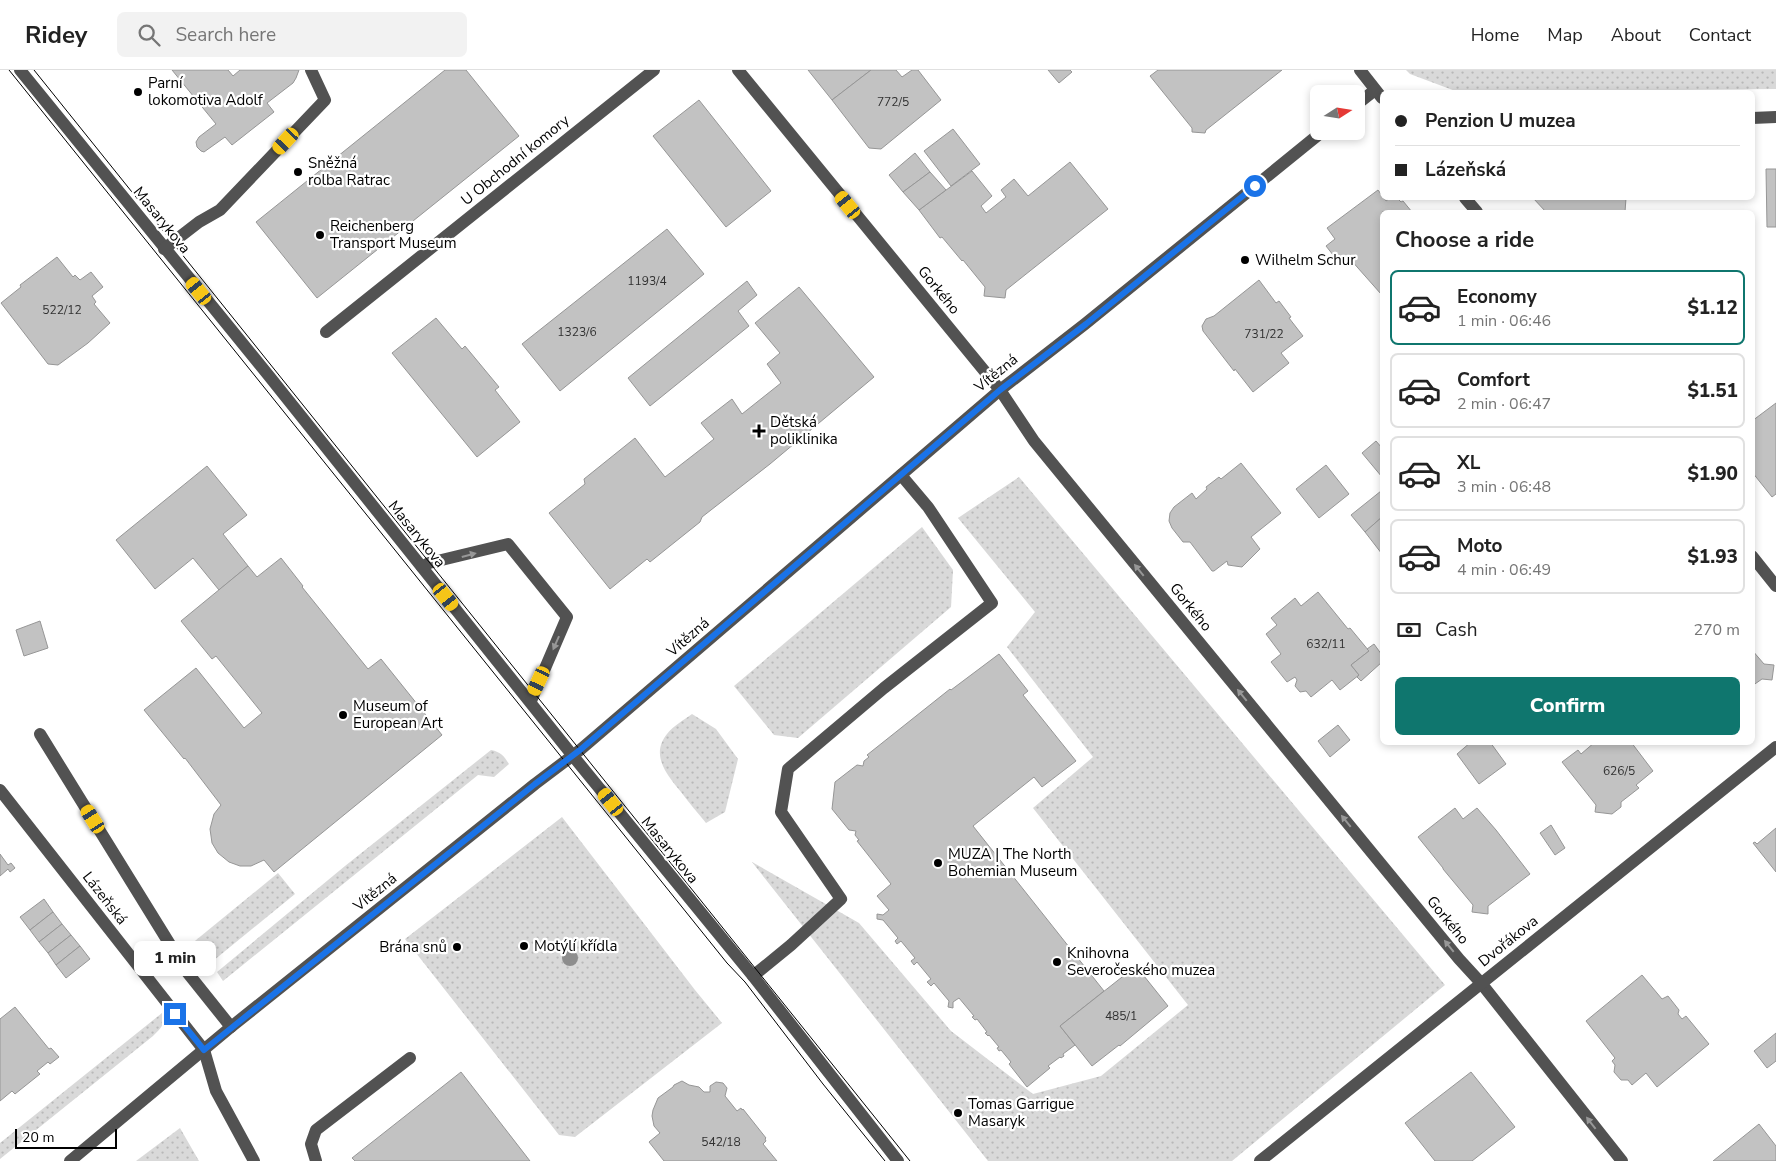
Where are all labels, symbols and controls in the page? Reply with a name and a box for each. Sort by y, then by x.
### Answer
search box [117,12,467,57]
text: Ridey [25,19,87,51]
icon: search [135,21,163,49]
text: Search here [175,22,276,48]
text: Home [1471,23,1519,47]
text: Map [1547,23,1583,47]
text: About [1611,23,1661,47]
text: Contact [1689,23,1751,47]
place label: Parní lokomotiva Adolf [148,73,264,110]
north arrow [1310,85,1365,140]
map controls [1310,85,1365,140]
marker: Parní lokomotiva Adolf [132,86,144,98]
house number: 772/5 [877,94,909,110]
text: Penzion U muzea [1425,108,1576,134]
street label: U Obchodní komory [457,110,574,210]
car [270,125,301,157]
place label: Sněžná rolba Ratrac [308,153,390,190]
text: Lázeňská [1425,157,1506,183]
marker: Sněžná rolba Ratrac [292,166,304,178]
route start [1244,175,1266,197]
street label: Masarykova [129,182,195,258]
car [832,189,863,221]
place label: Reichenberg Transport Museum [330,216,457,253]
text: Choose a ride [1395,225,1534,255]
marker: Reichenberg Transport Museum [314,229,326,241]
place label: Wilhelm Schur [1255,250,1356,270]
marker: Wilhelm Schur [1239,254,1251,266]
street label: Gorkého [913,262,965,318]
house number: 1193/4 [627,273,667,289]
car [183,275,214,307]
text: Economy [1457,284,1537,310]
icon: car [1397,285,1442,330]
text: $1.12 [1687,295,1738,321]
house number: 522/12 [42,302,82,318]
text: 1 min · 06:46 [1457,310,1551,332]
house number: 1323/6 [557,324,597,340]
house number: 731/22 [1244,326,1284,342]
street label: Vítězná [969,349,1022,397]
text: Comfort [1457,367,1530,393]
icon: car [1397,368,1442,413]
text: $1.51 [1687,378,1738,404]
text: 2 min · 06:47 [1457,393,1551,415]
place label: Dětská poliklinika [770,412,838,449]
marker: Dětská poliklinika [752,424,766,438]
text: XL [1457,450,1480,476]
icon: car [1397,451,1442,496]
text: $1.90 [1687,461,1738,487]
text: 3 min · 06:48 [1457,476,1551,498]
street label: Masarykova [384,496,450,572]
text: Moto [1457,533,1503,559]
icon: car [1397,534,1442,579]
text: $1.93 [1687,544,1738,570]
one-way arrow [461,550,476,558]
text: 4 min · 06:49 [1457,559,1551,581]
one-way arrow [1134,563,1145,576]
street label: Gorkého [1165,579,1217,635]
car [430,581,461,613]
street label: Vítězná [662,613,714,662]
icon: cash [1395,616,1423,644]
text: Cash [1435,617,1477,643]
text: 270 m [1693,619,1740,641]
one-way arrow [552,636,560,650]
house number: 632/11 [1306,636,1346,652]
car [525,664,552,698]
button: Confirm [1395,677,1740,735]
one-way arrow [1237,689,1248,702]
place label: Museum of European Art [353,696,444,733]
marker: Museum of European Art [337,709,349,721]
house number: 626/5 [1603,763,1635,779]
car [595,786,626,818]
car [78,802,107,836]
street label: Masarykova [637,812,703,888]
one-way arrow [1340,815,1351,828]
place label: MUZA | The North Bohemian Museum [948,844,1077,881]
marker: MUZA | The North Bohemian Museum [932,857,944,869]
street label: Lázeňská [78,867,132,929]
street label: Vítězná [348,868,401,916]
street label: Gorkého [1422,892,1474,948]
street label: Dvořákova [1474,911,1542,971]
place label: Motýlí křídla [534,936,617,956]
place label: Brána snů [379,937,447,957]
marker: Motýlí křídla [518,940,530,952]
one-way arrow [1443,940,1454,953]
marker: Brána snů [451,941,463,953]
callout: 1 min [134,942,216,976]
place label: Knihovna Severočeského muzea [1067,943,1215,980]
text: 1 min [154,947,196,969]
marker: Knihovna Severočeského muzea [1051,956,1063,968]
route end [164,1003,186,1025]
house number: 485/1 [1105,1008,1137,1024]
place label: Tomas Garrigue Masaryk [968,1094,1074,1131]
marker: Tomas Garrigue Masaryk [952,1107,964,1119]
one-way arrow [1586,1117,1597,1130]
scale bar [15,1126,118,1149]
text: 20 m [22,1128,54,1147]
house number: 542/18 [701,1134,741,1150]

